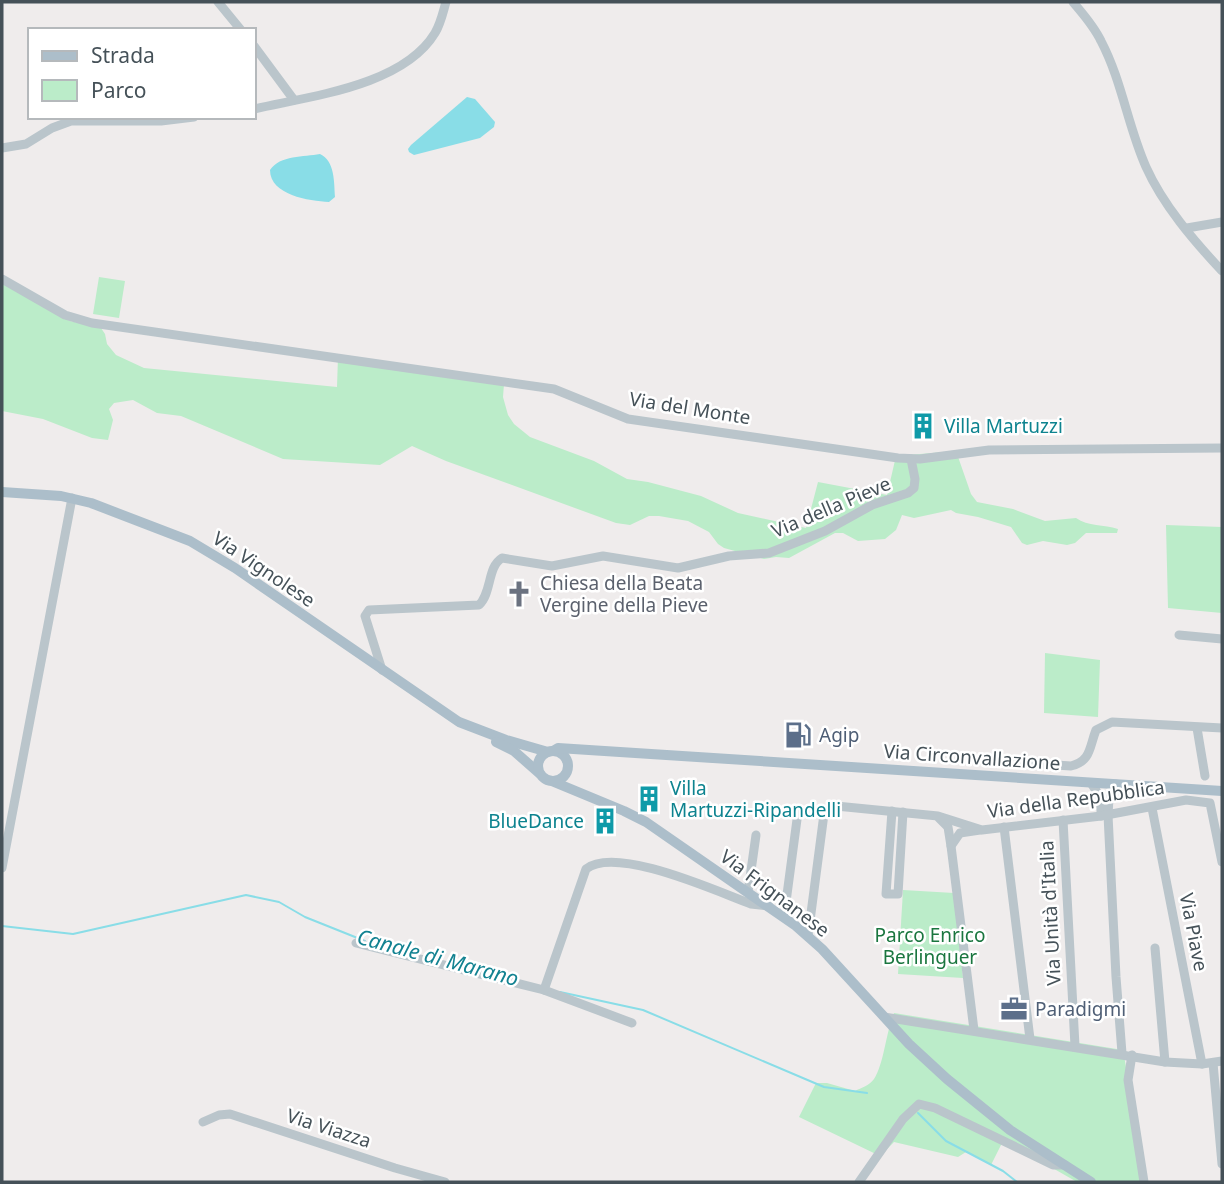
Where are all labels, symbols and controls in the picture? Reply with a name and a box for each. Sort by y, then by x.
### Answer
legend [28,28,256,119]
text: Strada [91,41,155,69]
text: Parco [91,76,147,104]
street label: Via del Monte [628,386,752,430]
building icon: Villa Martuzzi [908,411,938,441]
place label: Villa Martuzzi [944,413,1063,439]
street label: Via della Pieve [768,470,894,544]
street label: Via Vignolese [208,525,320,613]
place label: Chiesa della Beata Vergine della Pieve [540,570,708,618]
church icon: Chiesa della Beata Vergine della Pieve [504,579,534,609]
fuel station icon: Agip [783,720,813,750]
place label: Agip [819,722,859,748]
street label: Via Circonvallazione [883,738,1061,776]
street label: Via della Repubblica [986,774,1166,824]
place label: Villa Martuzzi-Ripandelli [670,775,841,823]
building icon: Villa Martuzzi-Ripandelli [634,784,664,814]
building icon: BlueDance [590,806,620,836]
place label: BlueDance [488,808,584,834]
street label: Via Unità d'Italia [1033,840,1067,986]
street label: Via Frignanese [715,843,835,943]
street label: Via Piave [1174,891,1214,973]
water label: Canale di Marano [354,922,522,992]
park label: Parco Enrico Berlinguer [875,922,985,970]
office icon: Paradigmi [999,994,1029,1024]
place label: Paradigmi [1035,996,1126,1022]
street label: Via Viazza [283,1102,375,1154]

